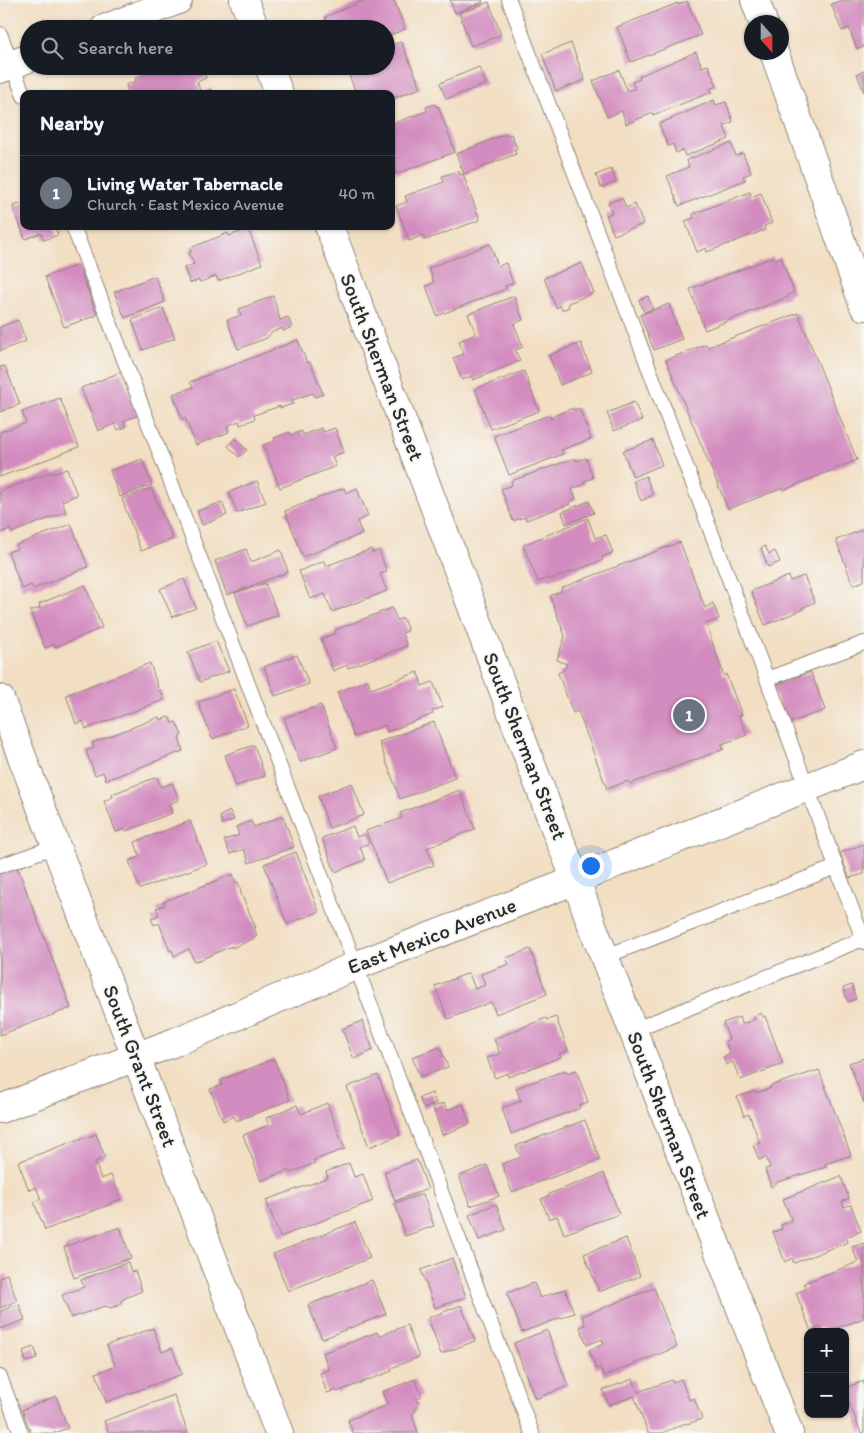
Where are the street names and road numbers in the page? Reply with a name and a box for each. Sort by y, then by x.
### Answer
street label: South Sherman Street [335,270,430,464]
street label: South Sherman Street [478,649,573,843]
street label: East Mexico Avenue [344,892,520,979]
street label: South Grant Street [98,981,183,1150]
street label: South Sherman Street [622,1028,717,1222]

